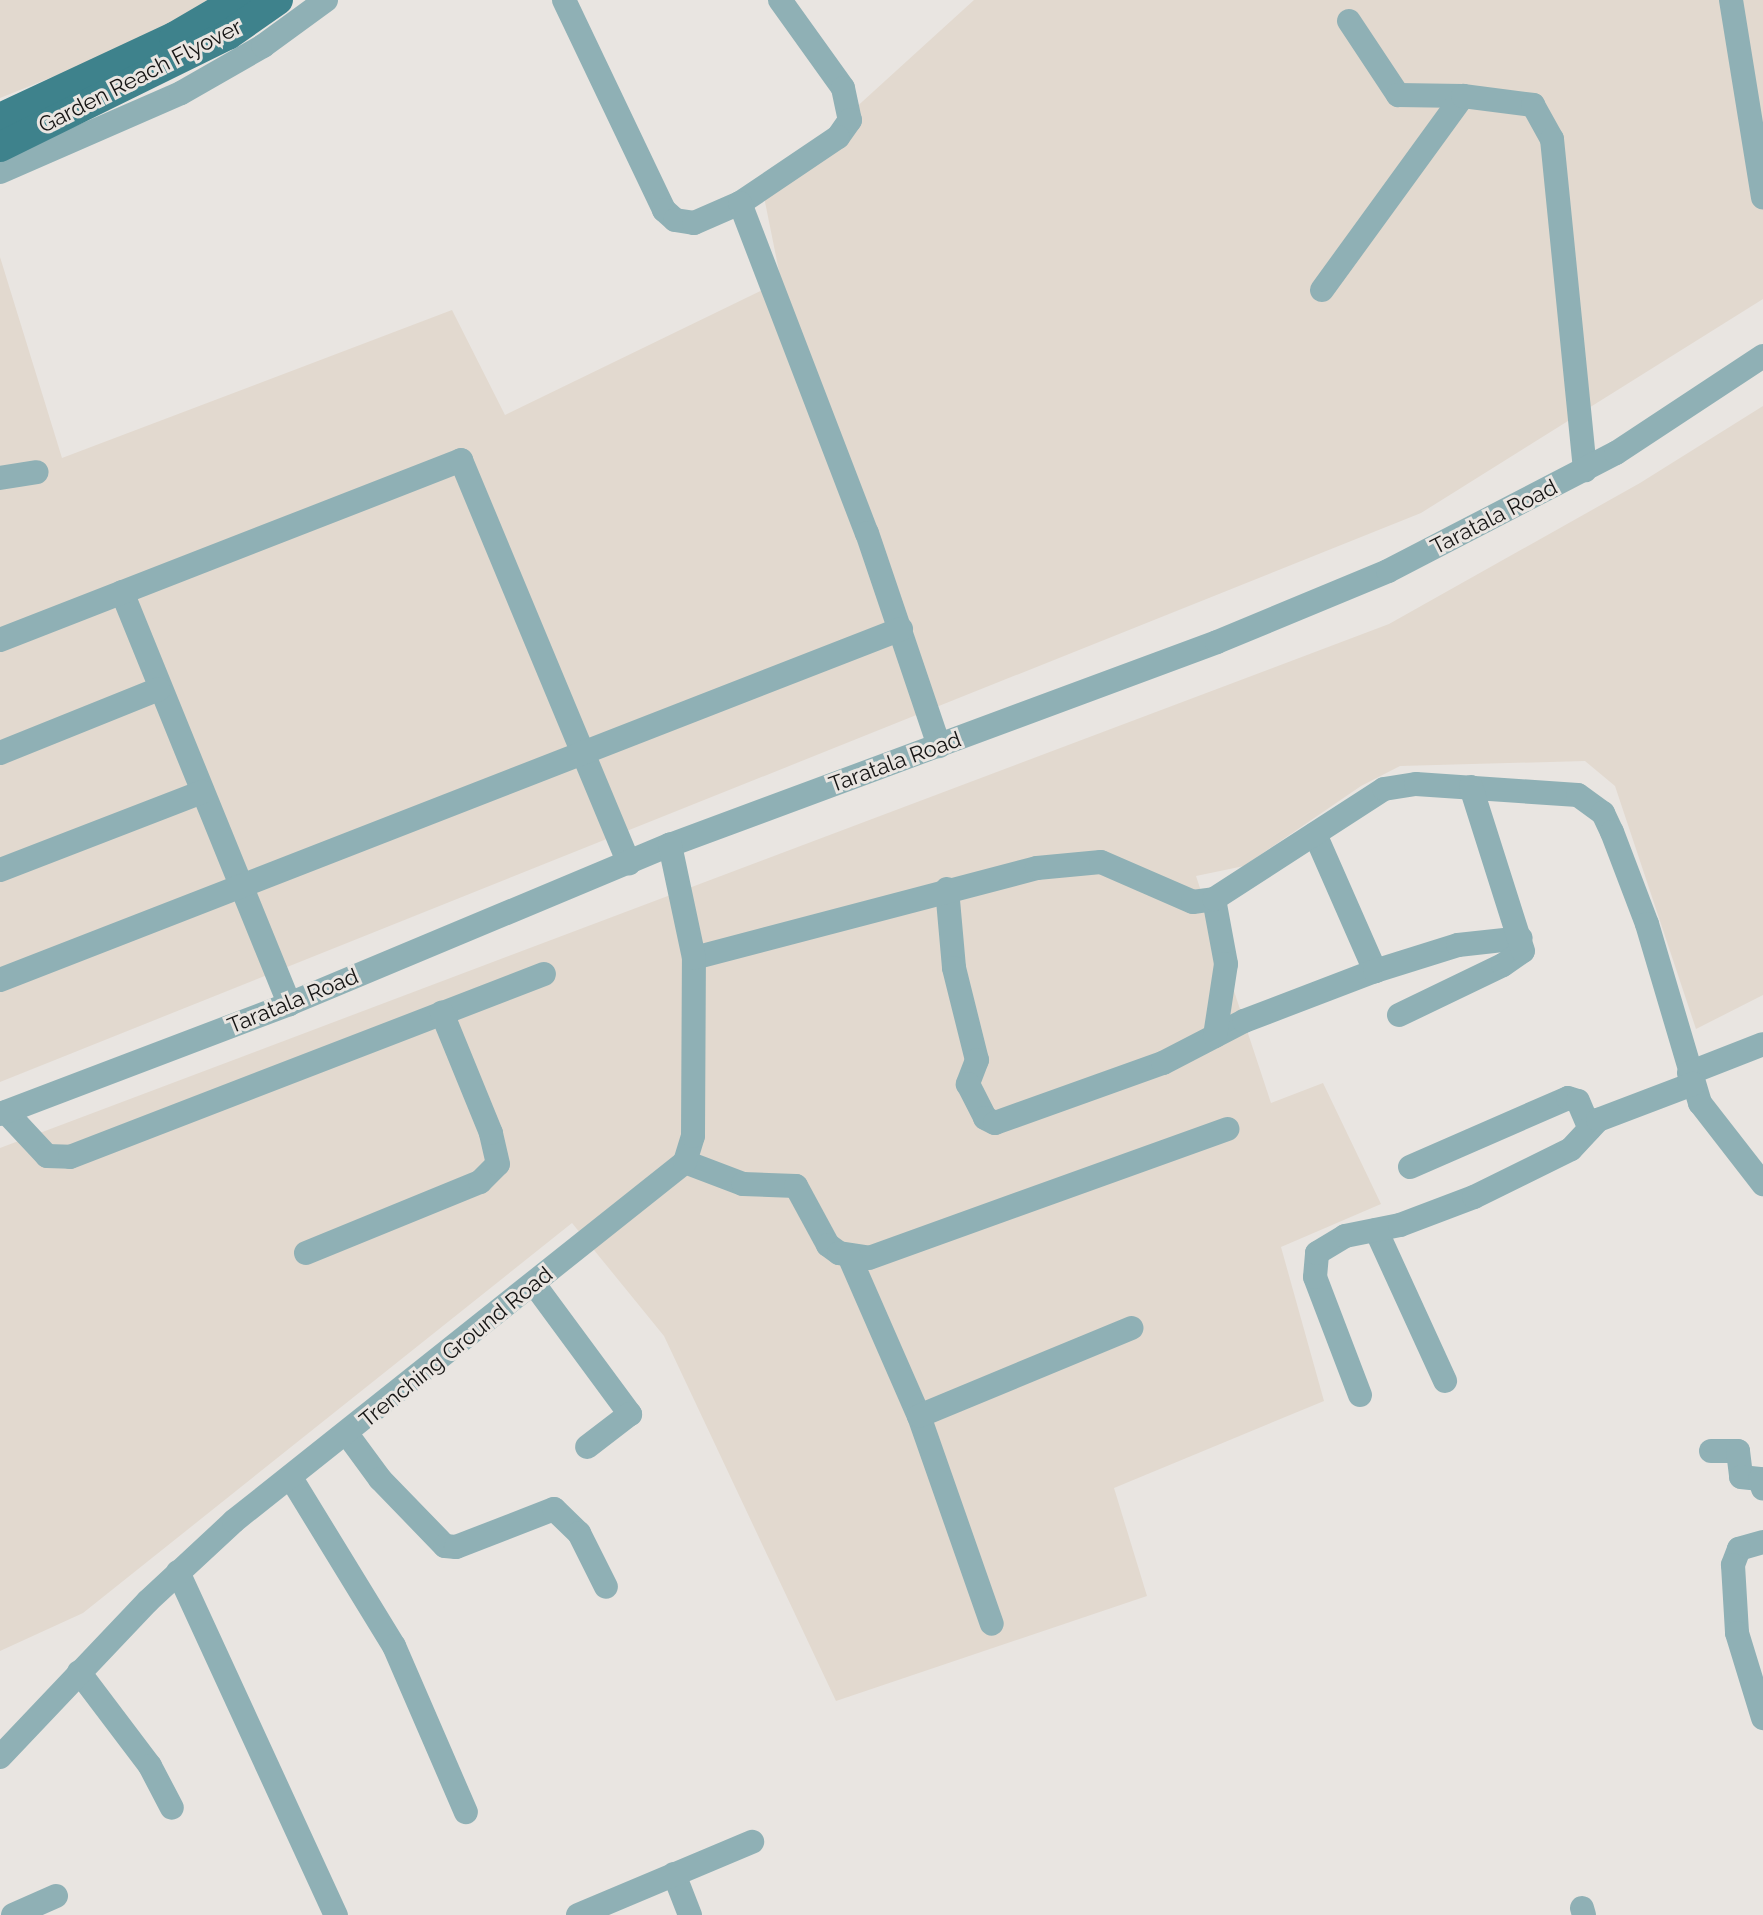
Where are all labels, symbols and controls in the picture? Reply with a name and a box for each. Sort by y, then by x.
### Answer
street label: Garden Reach Flyover [34,13,246,139]
street label: Taratala Road [1426,474,1562,560]
street label: Taratala Road [825,726,965,798]
street label: Taratala Road [224,963,362,1039]
street label: Trenching Ground Road [354,1261,558,1433]

